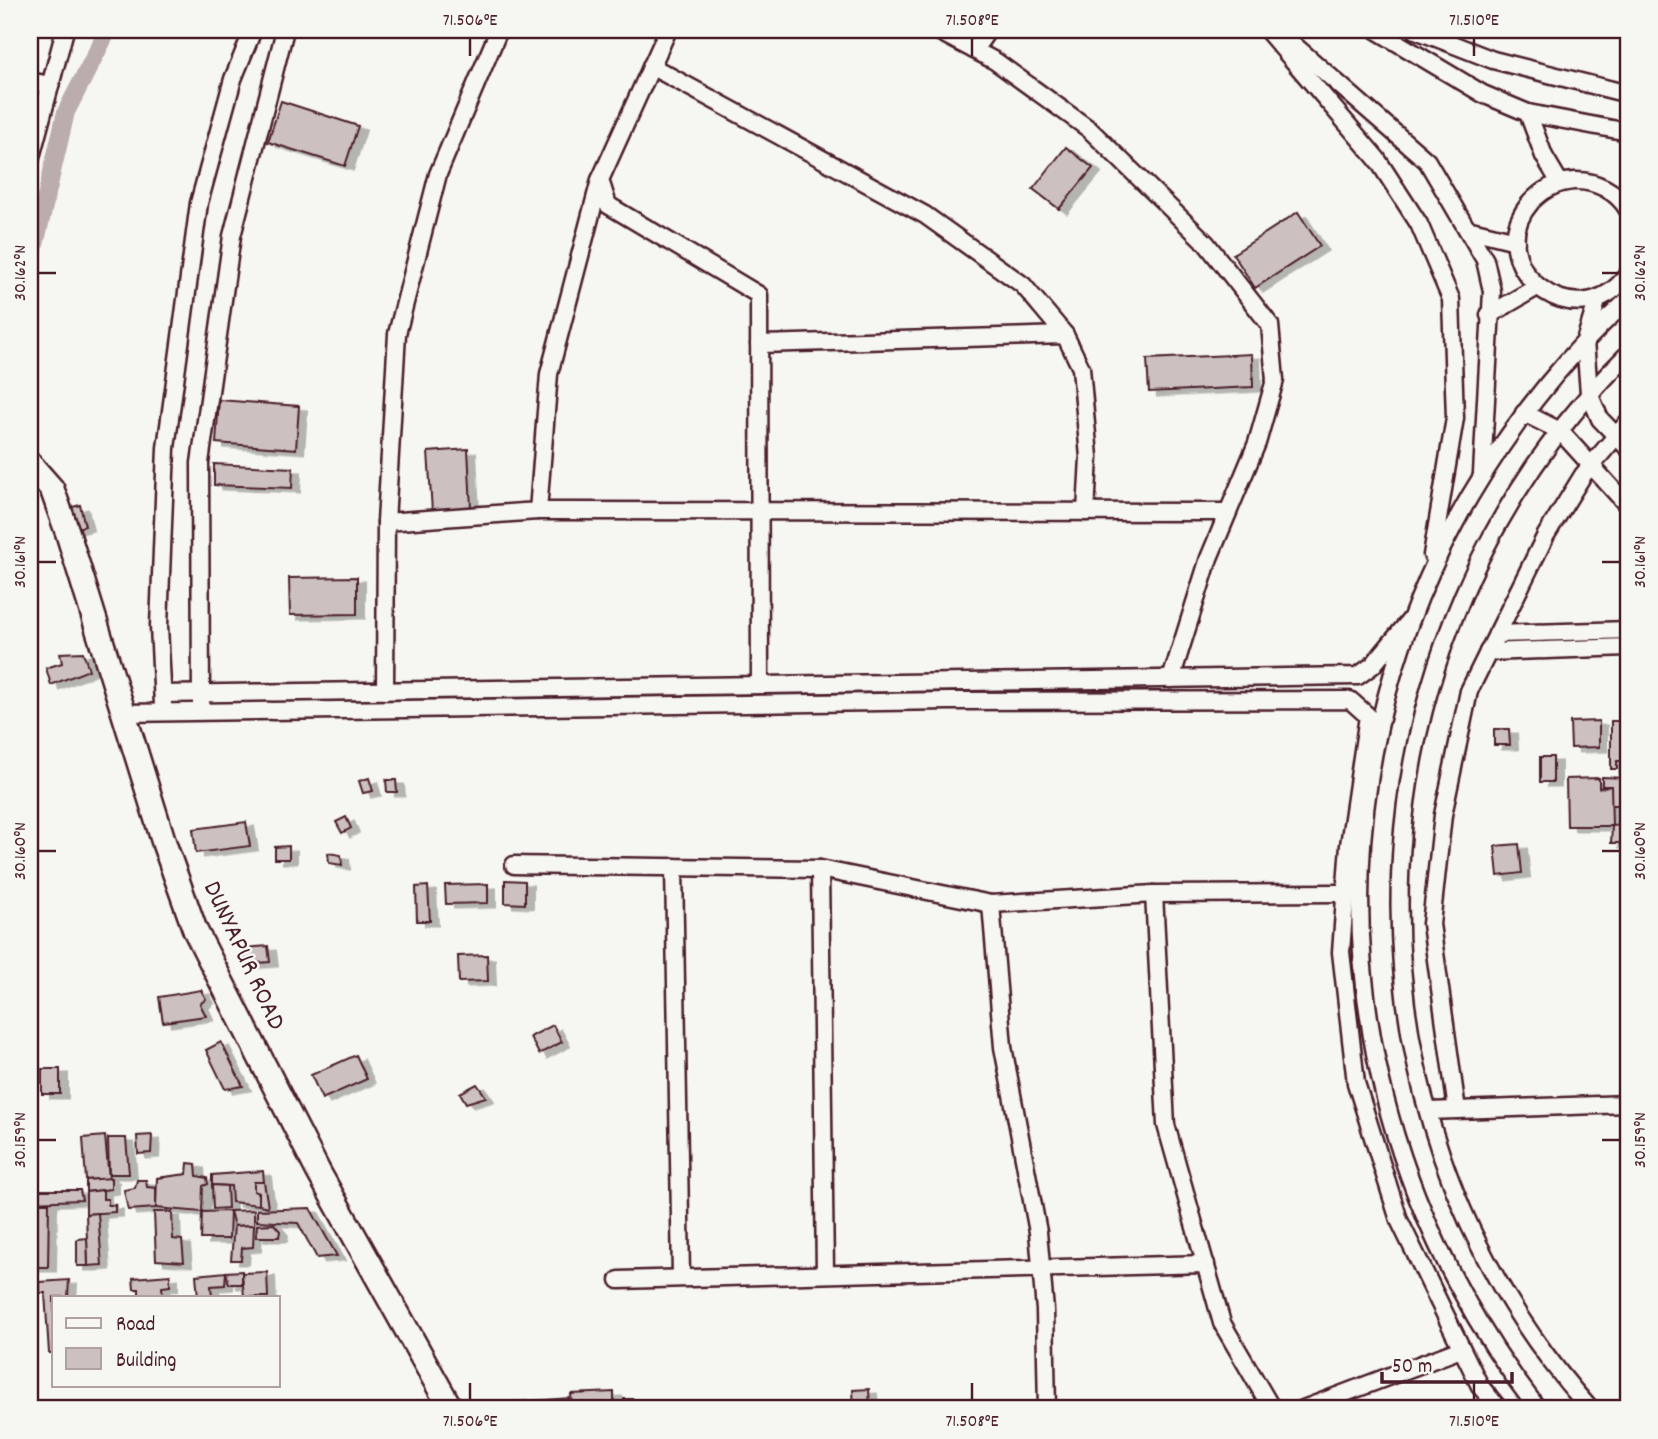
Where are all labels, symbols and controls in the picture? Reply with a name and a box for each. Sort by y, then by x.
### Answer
text: 71.506°E [443,9,497,34]
text: 71.508°E [945,9,999,34]
text: 71.510°E [1449,9,1499,34]
text: 30.162°N [9,245,34,301]
text: 30.162°N [1629,245,1654,301]
text: 30.161°N [9,536,34,588]
text: 30.161°N [1629,536,1654,588]
text: 30.160°N [9,822,34,880]
text: 30.160°N [1629,822,1654,880]
street label: DUNYAPUR ROAD [192,875,294,1037]
text: 30.159°N [9,1112,34,1168]
text: 30.159°N [1629,1112,1654,1168]
legend [52,1296,280,1386]
text: Road [116,1311,155,1341]
scale bar [1382,1341,1511,1385]
text: Building [116,1347,176,1377]
text: 50 m [1392,1353,1432,1383]
text: 71.506°E [443,1410,497,1435]
text: 71.508°E [945,1410,999,1435]
text: 71.510°E [1449,1410,1499,1435]

